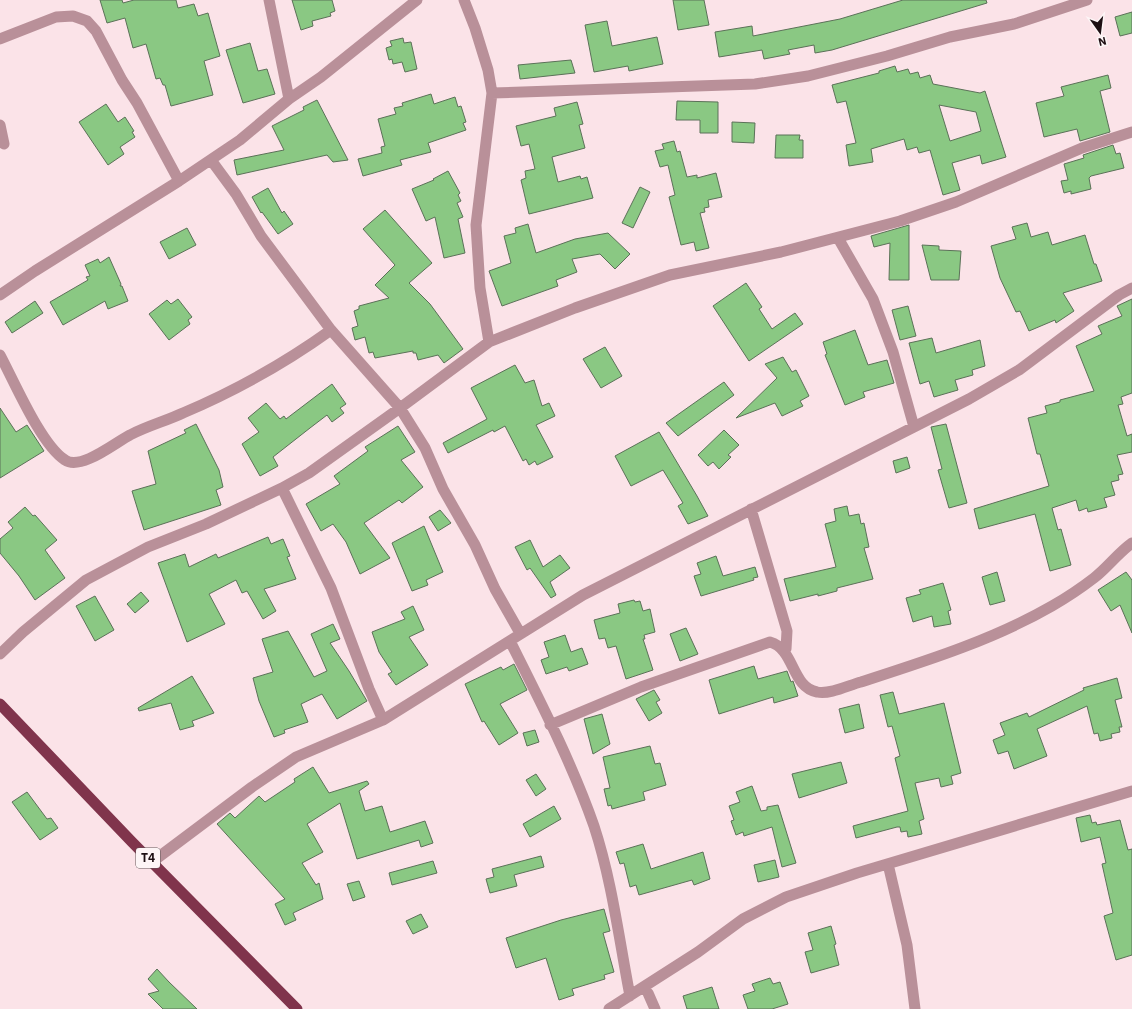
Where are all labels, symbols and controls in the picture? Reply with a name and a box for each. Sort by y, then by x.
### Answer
north arrow [1080,12,1120,52]
text: N [1097,34,1108,49]
road number: T4 [136,848,160,868]

